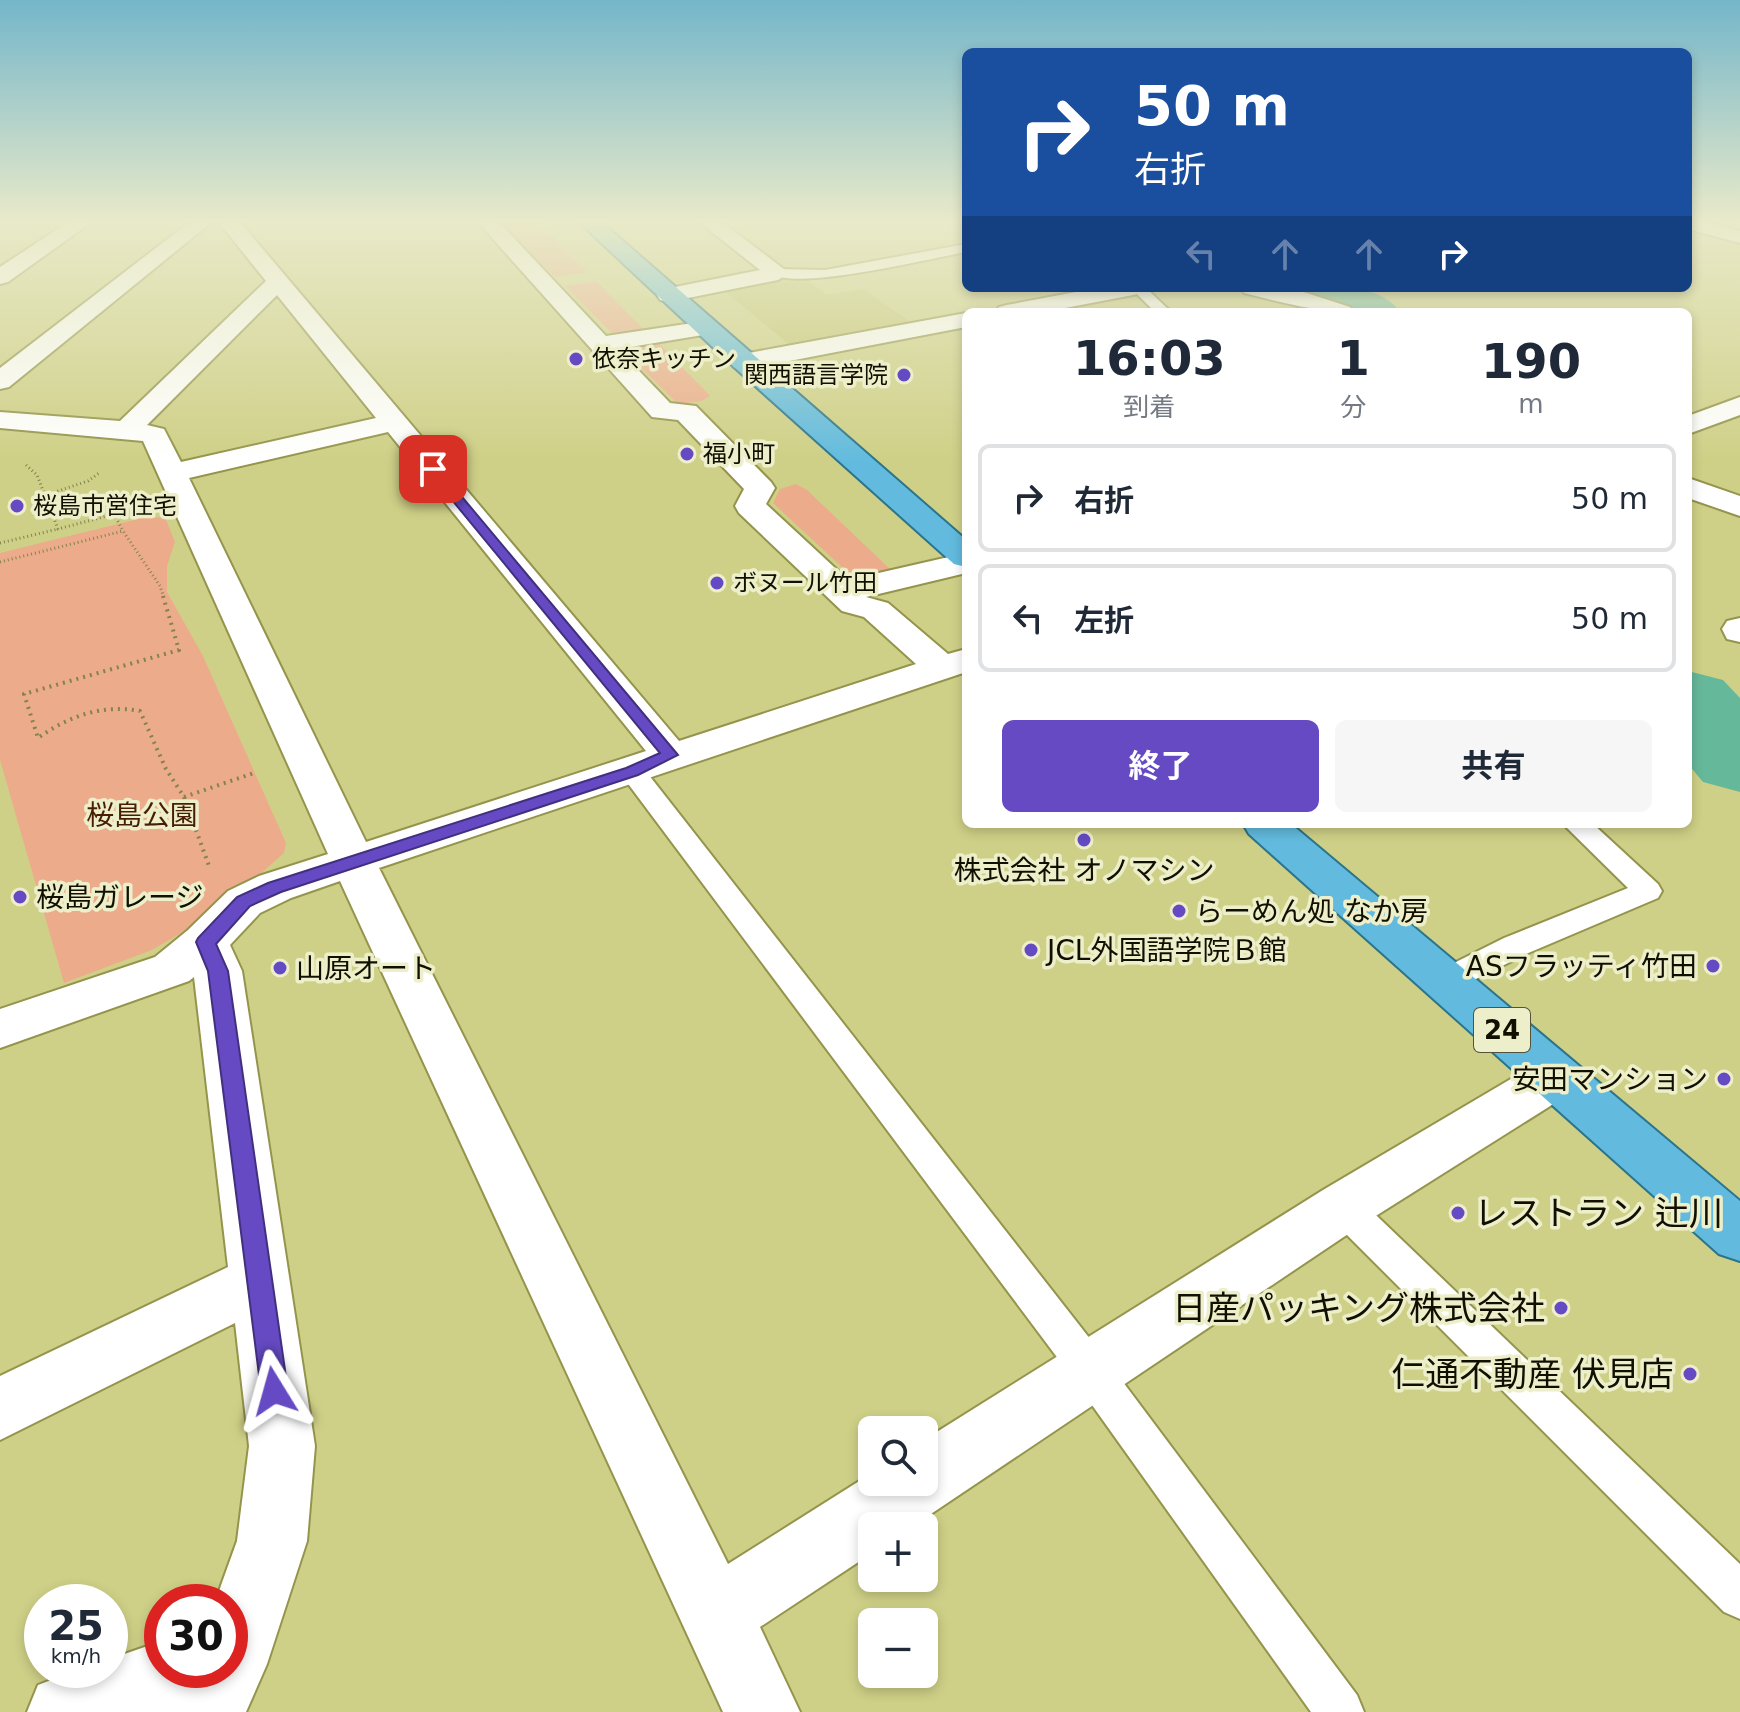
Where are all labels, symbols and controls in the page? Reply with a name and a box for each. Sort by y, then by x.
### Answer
text: 50 m [1134,73,1290,138]
icon: right [1002,80,1106,184]
text: 右折 [1134,149,1206,190]
icon: left [1179,232,1223,276]
icon: ahead [1263,232,1307,276]
icon: ahead [1347,232,1391,276]
icon: right [1431,232,1475,276]
text: 16:03 [1073,330,1226,386]
text: 1 [1337,330,1370,386]
text: 190 [1481,333,1581,389]
place label: 依奈キッチン [592,345,736,373]
marker: 依奈キッチン [567,350,585,368]
place label: 関西語言学院 [744,361,888,389]
marker: 関西語言学院 [895,366,913,384]
text: m [1518,389,1544,419]
text: 到着 [1123,392,1175,422]
text: 分 [1340,392,1366,422]
pin [399,435,467,503]
place label: 福小町 [703,440,775,468]
marker: 福小町 [678,445,696,463]
icon: arrive [411,447,455,491]
icon: right [1006,476,1050,520]
text: 50 m [1571,481,1648,516]
text: 右折 [1074,483,1134,518]
place label: 桜島市営住宅 [33,492,177,520]
marker: 桜島市営住宅 [8,497,26,515]
place label: ボヌール竹田 [733,569,877,597]
marker: ボヌール竹田 [708,574,726,592]
icon: left [1006,596,1050,640]
text: 50 m [1571,601,1648,636]
text: 左折 [1074,603,1134,638]
button: 終了 [1002,720,1319,812]
button: 共有 [1335,720,1652,812]
park label: 桜島公園 [86,799,198,832]
marker: 株式会社 オノマシン [1075,831,1093,849]
place label: 株式会社 オノマシン [954,854,1214,887]
place label: 桜島ガレージ [36,881,203,914]
marker: 桜島ガレージ [11,888,29,906]
place label: らーめん処 なか房 [1195,895,1428,928]
marker: らーめん処 なか房 [1170,902,1188,920]
place label: JCL外国語学院Ｂ館 [1045,934,1286,967]
marker: JCL外国語学院Ｂ館 [1022,941,1040,959]
place label: ASフラッティ竹田 [1466,950,1697,983]
place label: 山原オート [296,952,436,985]
marker: ASフラッティ竹田 [1704,957,1722,975]
marker: 山原オート [271,959,289,977]
road number: 24 [1474,1008,1530,1052]
place label: 安田マンション [1512,1063,1708,1096]
marker: 安田マンション [1715,1070,1733,1088]
place label: レストラン 辻川 [1474,1193,1723,1233]
marker: レストラン 辻川 [1449,1204,1467,1222]
place label: 日産パッキング株式会社 [1172,1288,1545,1328]
marker: 日産パッキング株式会社 [1552,1299,1570,1317]
position arrow [232,1349,316,1433]
place label: 仁通不動産 伏見店 [1391,1354,1674,1394]
marker: 仁通不動産 伏見店 [1681,1365,1699,1383]
map controls [858,1416,938,1688]
button: search [858,1416,938,1496]
button: + [858,1512,938,1592]
speed limit sign: 30 [144,1584,248,1688]
text: 25 [48,1603,104,1649]
button: − [858,1608,938,1688]
text: km/h [51,1644,101,1668]

